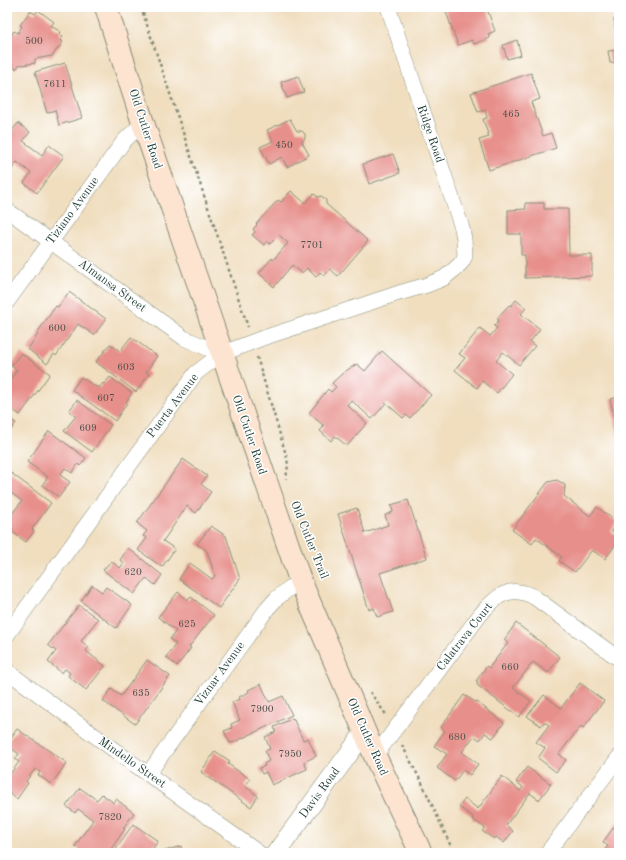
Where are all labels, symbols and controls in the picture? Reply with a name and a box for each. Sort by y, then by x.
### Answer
house number: 500 [25,36,43,46]
house number: 7611 [43,79,67,89]
street label: Old Cutler Road [126,87,164,171]
street label: Ridge Road [415,104,445,164]
house number: 465 [502,109,520,119]
house number: 450 [275,140,293,150]
street label: Tiziano Avenue [45,175,102,247]
house number: 7701 [300,240,324,250]
street label: Almansa Street [76,257,148,315]
house number: 600 [48,323,66,333]
house number: 603 [117,362,135,372]
street label: Puerta Avenue [145,371,201,440]
house number: 607 [97,393,115,403]
street label: Old Cutler Road [230,393,268,477]
house number: 609 [79,423,97,433]
street label: Old Cutler Trail [288,499,330,581]
house number: 620 [124,567,142,577]
street label: Calatrava Court [435,601,495,673]
house number: 625 [178,619,196,629]
street label: Viznar Avenue [193,639,247,708]
house number: 660 [501,662,519,672]
house number: 635 [132,688,150,698]
street label: Old Cutler Road [344,696,390,778]
house number: 7900 [250,704,274,714]
house number: 680 [448,732,466,742]
street label: Mindello Street [96,735,168,791]
house number: 7950 [278,749,302,759]
street label: Davis Road [298,765,342,821]
house number: 7820 [98,812,122,822]

